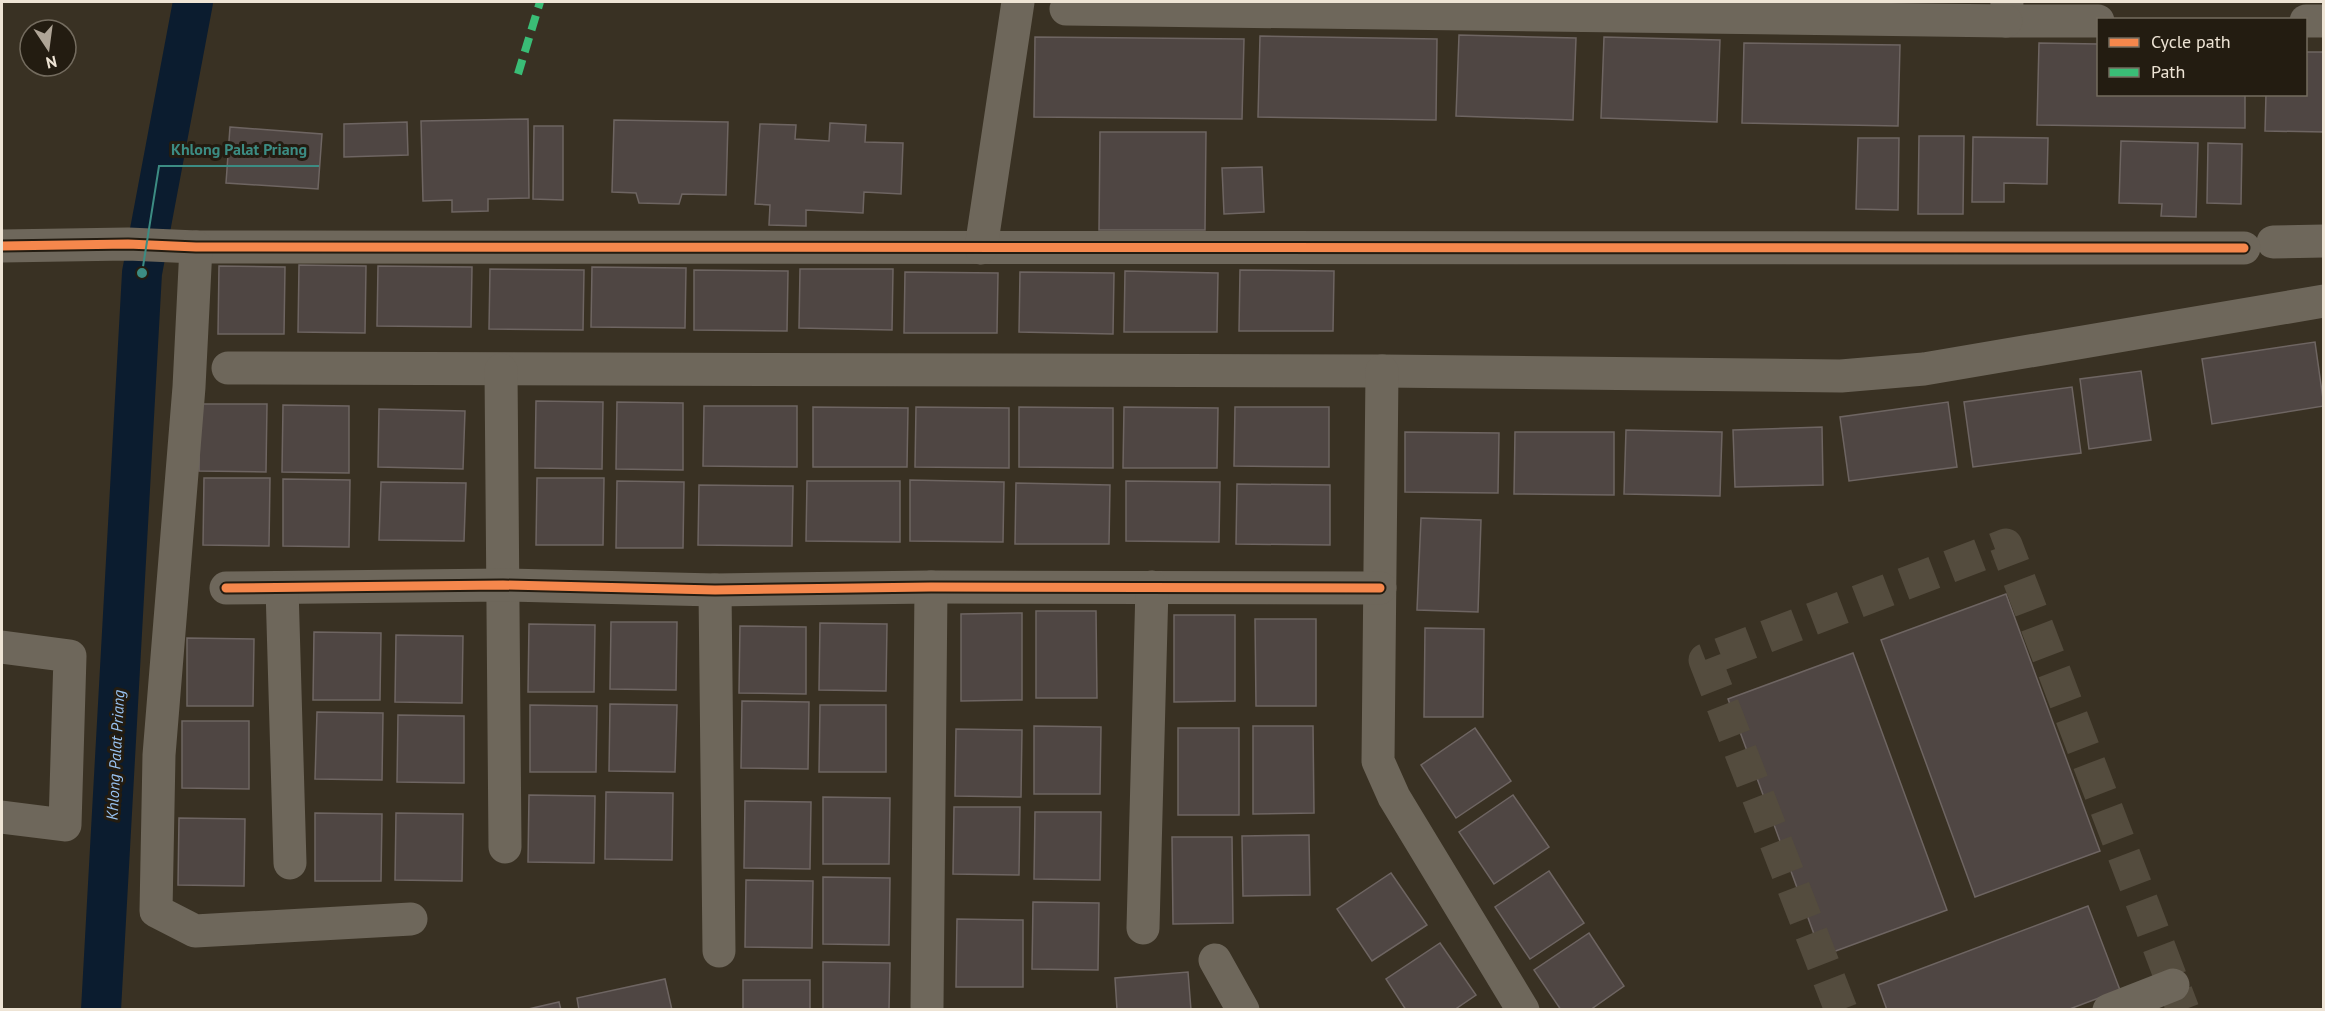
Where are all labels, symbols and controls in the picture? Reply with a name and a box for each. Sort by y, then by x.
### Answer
north arrow [18,18,78,78]
legend [2097,18,2307,96]
text: Cycle path [2151,30,2231,53]
text: N [44,52,59,74]
text: Path [2151,60,2185,83]
callout: Khlong Palat Priang [159,132,319,166]
text: Khlong Palat Priang [171,139,307,159]
water label: Khlong Palat Priang [102,689,128,821]

